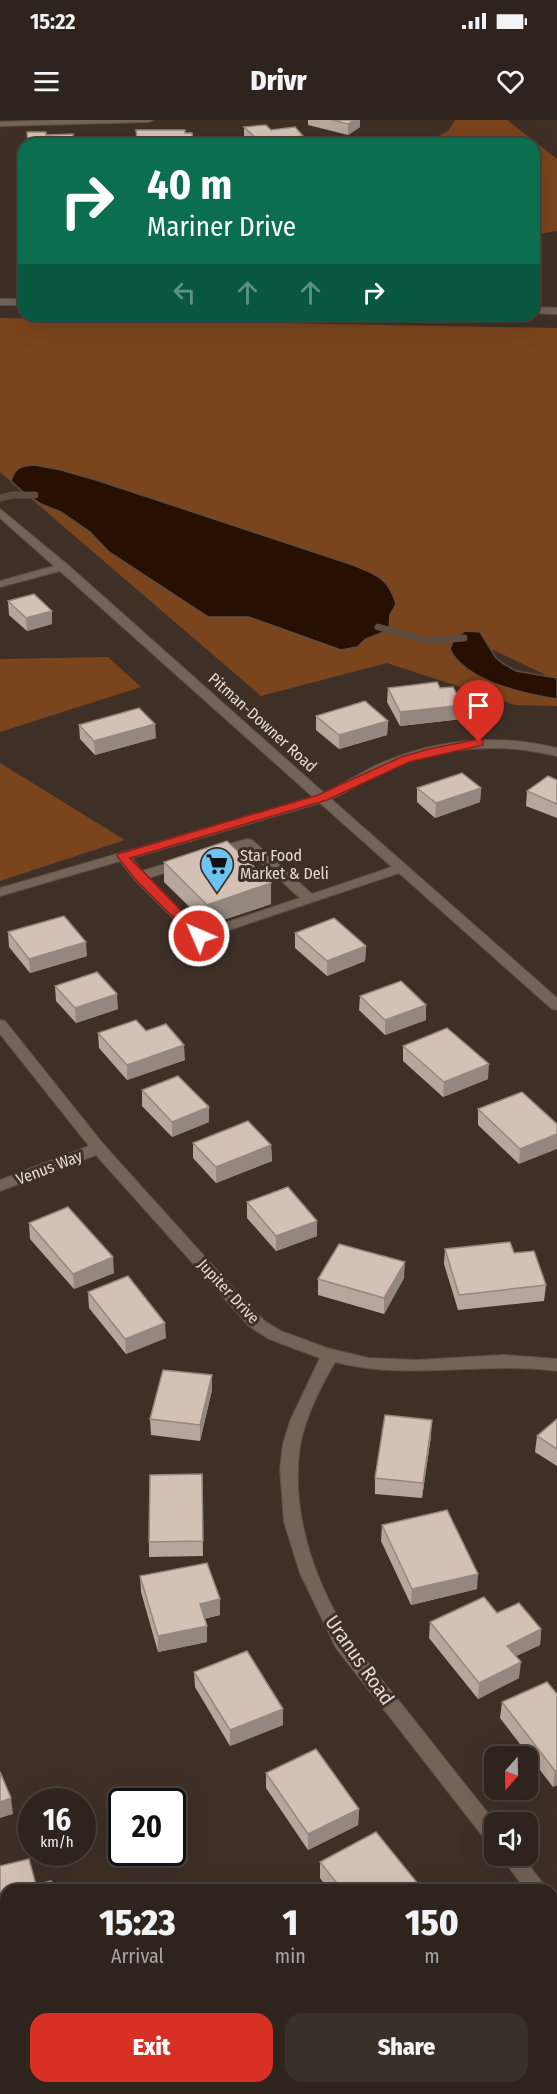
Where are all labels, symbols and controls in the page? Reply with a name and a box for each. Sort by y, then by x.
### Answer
text: 15:22 [30,8,76,35]
icon: menu [30,65,63,98]
text: Drivr [251,65,307,97]
icon: heart [494,65,527,98]
text: 40 m [147,160,232,210]
icon: right [48,162,126,240]
text: Mariner Drive [147,211,296,243]
icon: left [168,276,201,309]
icon: ahead [231,276,264,309]
icon: ahead [294,276,327,309]
icon: right [357,276,390,309]
street label: Pitman-Downer Road [205,669,321,776]
pin [453,680,504,742]
icon: arrive [462,689,495,722]
supermarket icon: Star Food Market & Deli [199,846,235,893]
place label: Star Food Market & Deli [240,846,329,883]
position arrow [167,904,231,968]
street label: Venus Way [13,1146,86,1189]
street label: Jupiter Drive [194,1255,263,1328]
street label: Uranus Road [320,1611,400,1709]
north arrow [484,1746,538,1800]
map controls [484,1746,538,1866]
speed limit sign: 20 [108,1788,186,1866]
text: 16 [43,1802,71,1838]
button: sound [484,1812,538,1866]
text: km/h [40,1833,74,1851]
text: 15:23 [99,1901,175,1945]
text: 1 [282,1901,298,1945]
text: 150 [405,1901,459,1945]
text: Arrival [111,1944,164,1968]
text: min [275,1944,306,1968]
text: m [424,1944,440,1968]
button: Exit [30,2013,273,2082]
button: Share [285,2013,528,2082]

